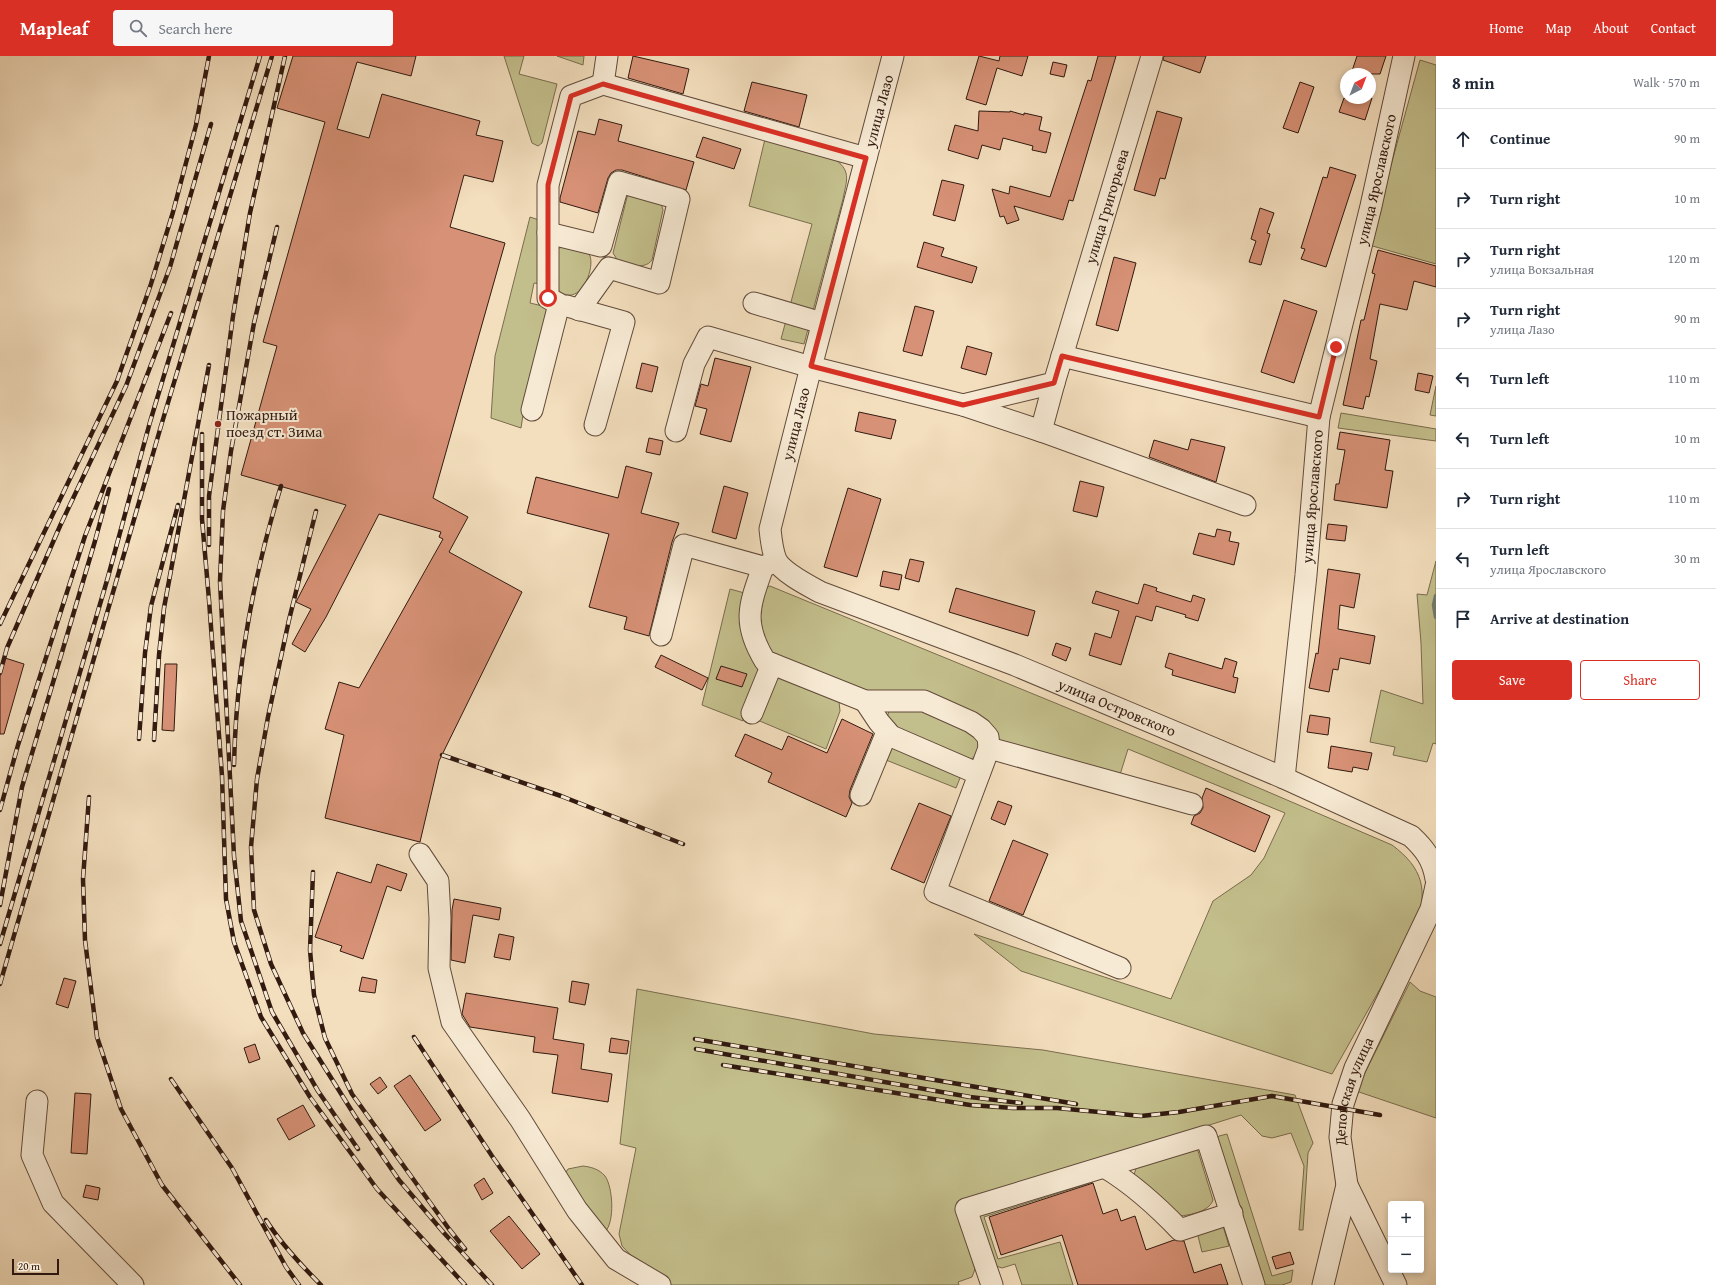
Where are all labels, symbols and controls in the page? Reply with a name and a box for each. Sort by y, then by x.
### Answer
search box [113,10,393,46]
text: Mapleaf [20,14,89,42]
icon: search [127,17,149,39]
text: Search here [159,18,233,39]
text: Home [1489,18,1524,38]
text: Map [1546,18,1571,38]
text: About [1593,18,1629,38]
text: Contact [1651,18,1696,38]
north arrow [1340,68,1376,104]
text: 8 min [1452,70,1494,95]
street label: улица Лазо [858,72,898,151]
text: Walk · 570 m [1633,73,1700,92]
street label: улица Ярославского [1351,112,1401,248]
icon: ahead [1452,128,1474,150]
text: Continue [1490,128,1551,149]
text: 90 m [1674,129,1700,148]
street label: улица Григорьева [1079,145,1134,267]
icon: right [1452,188,1474,210]
text: Turn right [1490,188,1561,209]
text: 10 m [1674,189,1700,208]
text: Turn right [1490,239,1561,260]
icon: right [1452,248,1474,270]
text: 120 m [1668,249,1700,268]
text: улица Вокзальная [1490,260,1594,279]
route start [539,289,557,307]
text: Turn right [1490,299,1561,320]
icon: right [1452,308,1474,330]
text: 90 m [1674,309,1700,328]
text: улица Лазо [1490,320,1555,339]
route end [1327,338,1345,356]
icon: left [1452,368,1474,390]
text: Turn left [1490,368,1549,389]
text: 110 m [1668,369,1700,388]
street label: улица Лазо [776,385,815,464]
place label: Пожарный поезд ст. Зима [226,404,323,442]
marker: Пожарный поезд ст. Зима [213,419,223,429]
street label: улица Ярославского [1296,428,1328,565]
icon: left [1452,428,1474,450]
text: Turn left [1490,428,1549,449]
text: 10 m [1674,429,1700,448]
icon: right [1452,488,1474,510]
text: Turn right [1490,488,1561,509]
text: 110 m [1668,489,1700,508]
text: Turn left [1490,539,1549,560]
icon: left [1452,548,1474,570]
text: 30 m [1674,549,1700,568]
text: улица Ярославского [1490,560,1606,579]
icon: arrive [1452,608,1474,630]
text: Arrive at destination [1490,608,1629,629]
button: Save [1452,660,1572,700]
button: Share [1580,660,1700,700]
street label: улица Островского [1054,673,1179,742]
street label: Деповская улица [1329,1033,1379,1148]
map controls [1388,1201,1424,1273]
button: + [1388,1201,1424,1237]
button: − [1388,1237,1424,1273]
scale bar [12,1257,59,1276]
text: 20 m [18,1258,40,1274]

